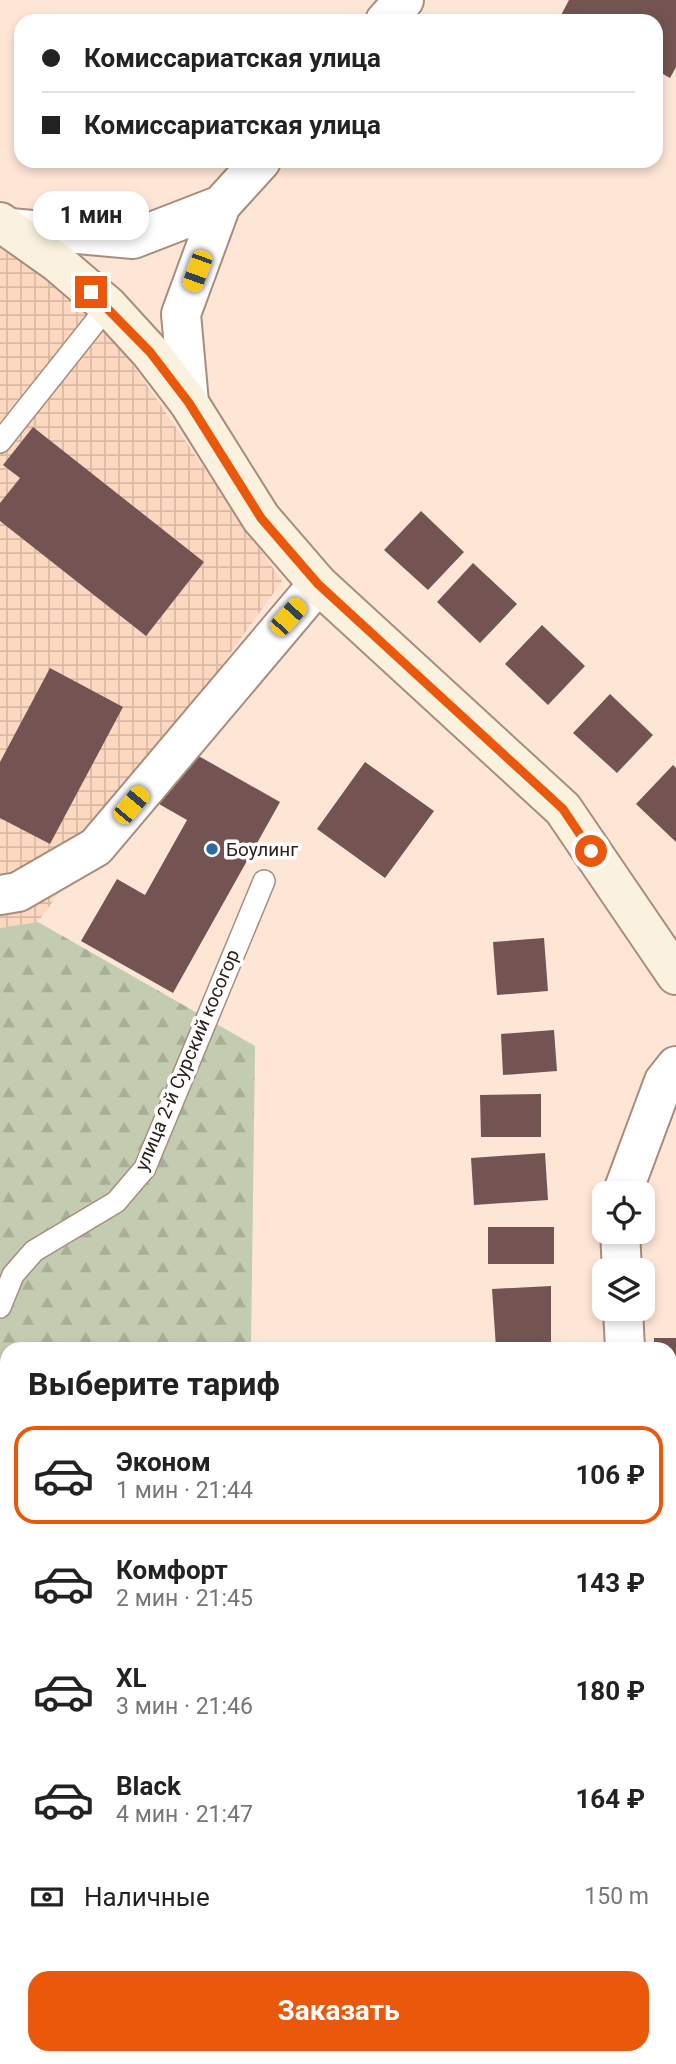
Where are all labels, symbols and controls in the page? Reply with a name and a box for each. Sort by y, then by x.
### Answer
text: Комиссариатская улица [84,43,381,73]
text: Комиссариатская улица [84,110,381,140]
callout: 1 мин [33,190,149,240]
text: 1 мин [60,202,122,229]
car [180,248,215,294]
route end [75,276,107,308]
car [267,594,310,640]
car [110,782,153,828]
route start [575,835,607,867]
place label: Боулинг [226,838,298,861]
marker: Боулинг [204,841,220,857]
street label: улица 2-й Сурский косогор [130,946,244,1174]
map controls [592,1181,655,1321]
button: locate [592,1181,655,1244]
button: layers [592,1258,655,1321]
text: Выберите тариф [28,1365,280,1403]
icon: car [32,1444,95,1507]
text: Эконом [116,1447,211,1477]
text: 106 ₽ [575,1460,645,1490]
text: 1 мин · 21:44 [116,1477,253,1504]
icon: car [32,1552,95,1615]
text: Комфорт [116,1555,228,1585]
text: 143 ₽ [575,1568,645,1598]
text: 2 мин · 21:45 [116,1585,253,1612]
icon: car [32,1660,95,1723]
text: XL [116,1663,147,1693]
text: 180 ₽ [575,1676,645,1706]
text: 3 мин · 21:46 [116,1693,253,1720]
icon: car [32,1768,95,1831]
text: Black [116,1771,181,1801]
text: 164 ₽ [575,1784,645,1814]
text: 4 мин · 21:47 [116,1801,253,1828]
icon: cash [28,1878,66,1916]
text: Наличные [84,1882,210,1912]
text: 150 m [584,1883,649,1910]
button: Заказать [28,1971,649,2051]

